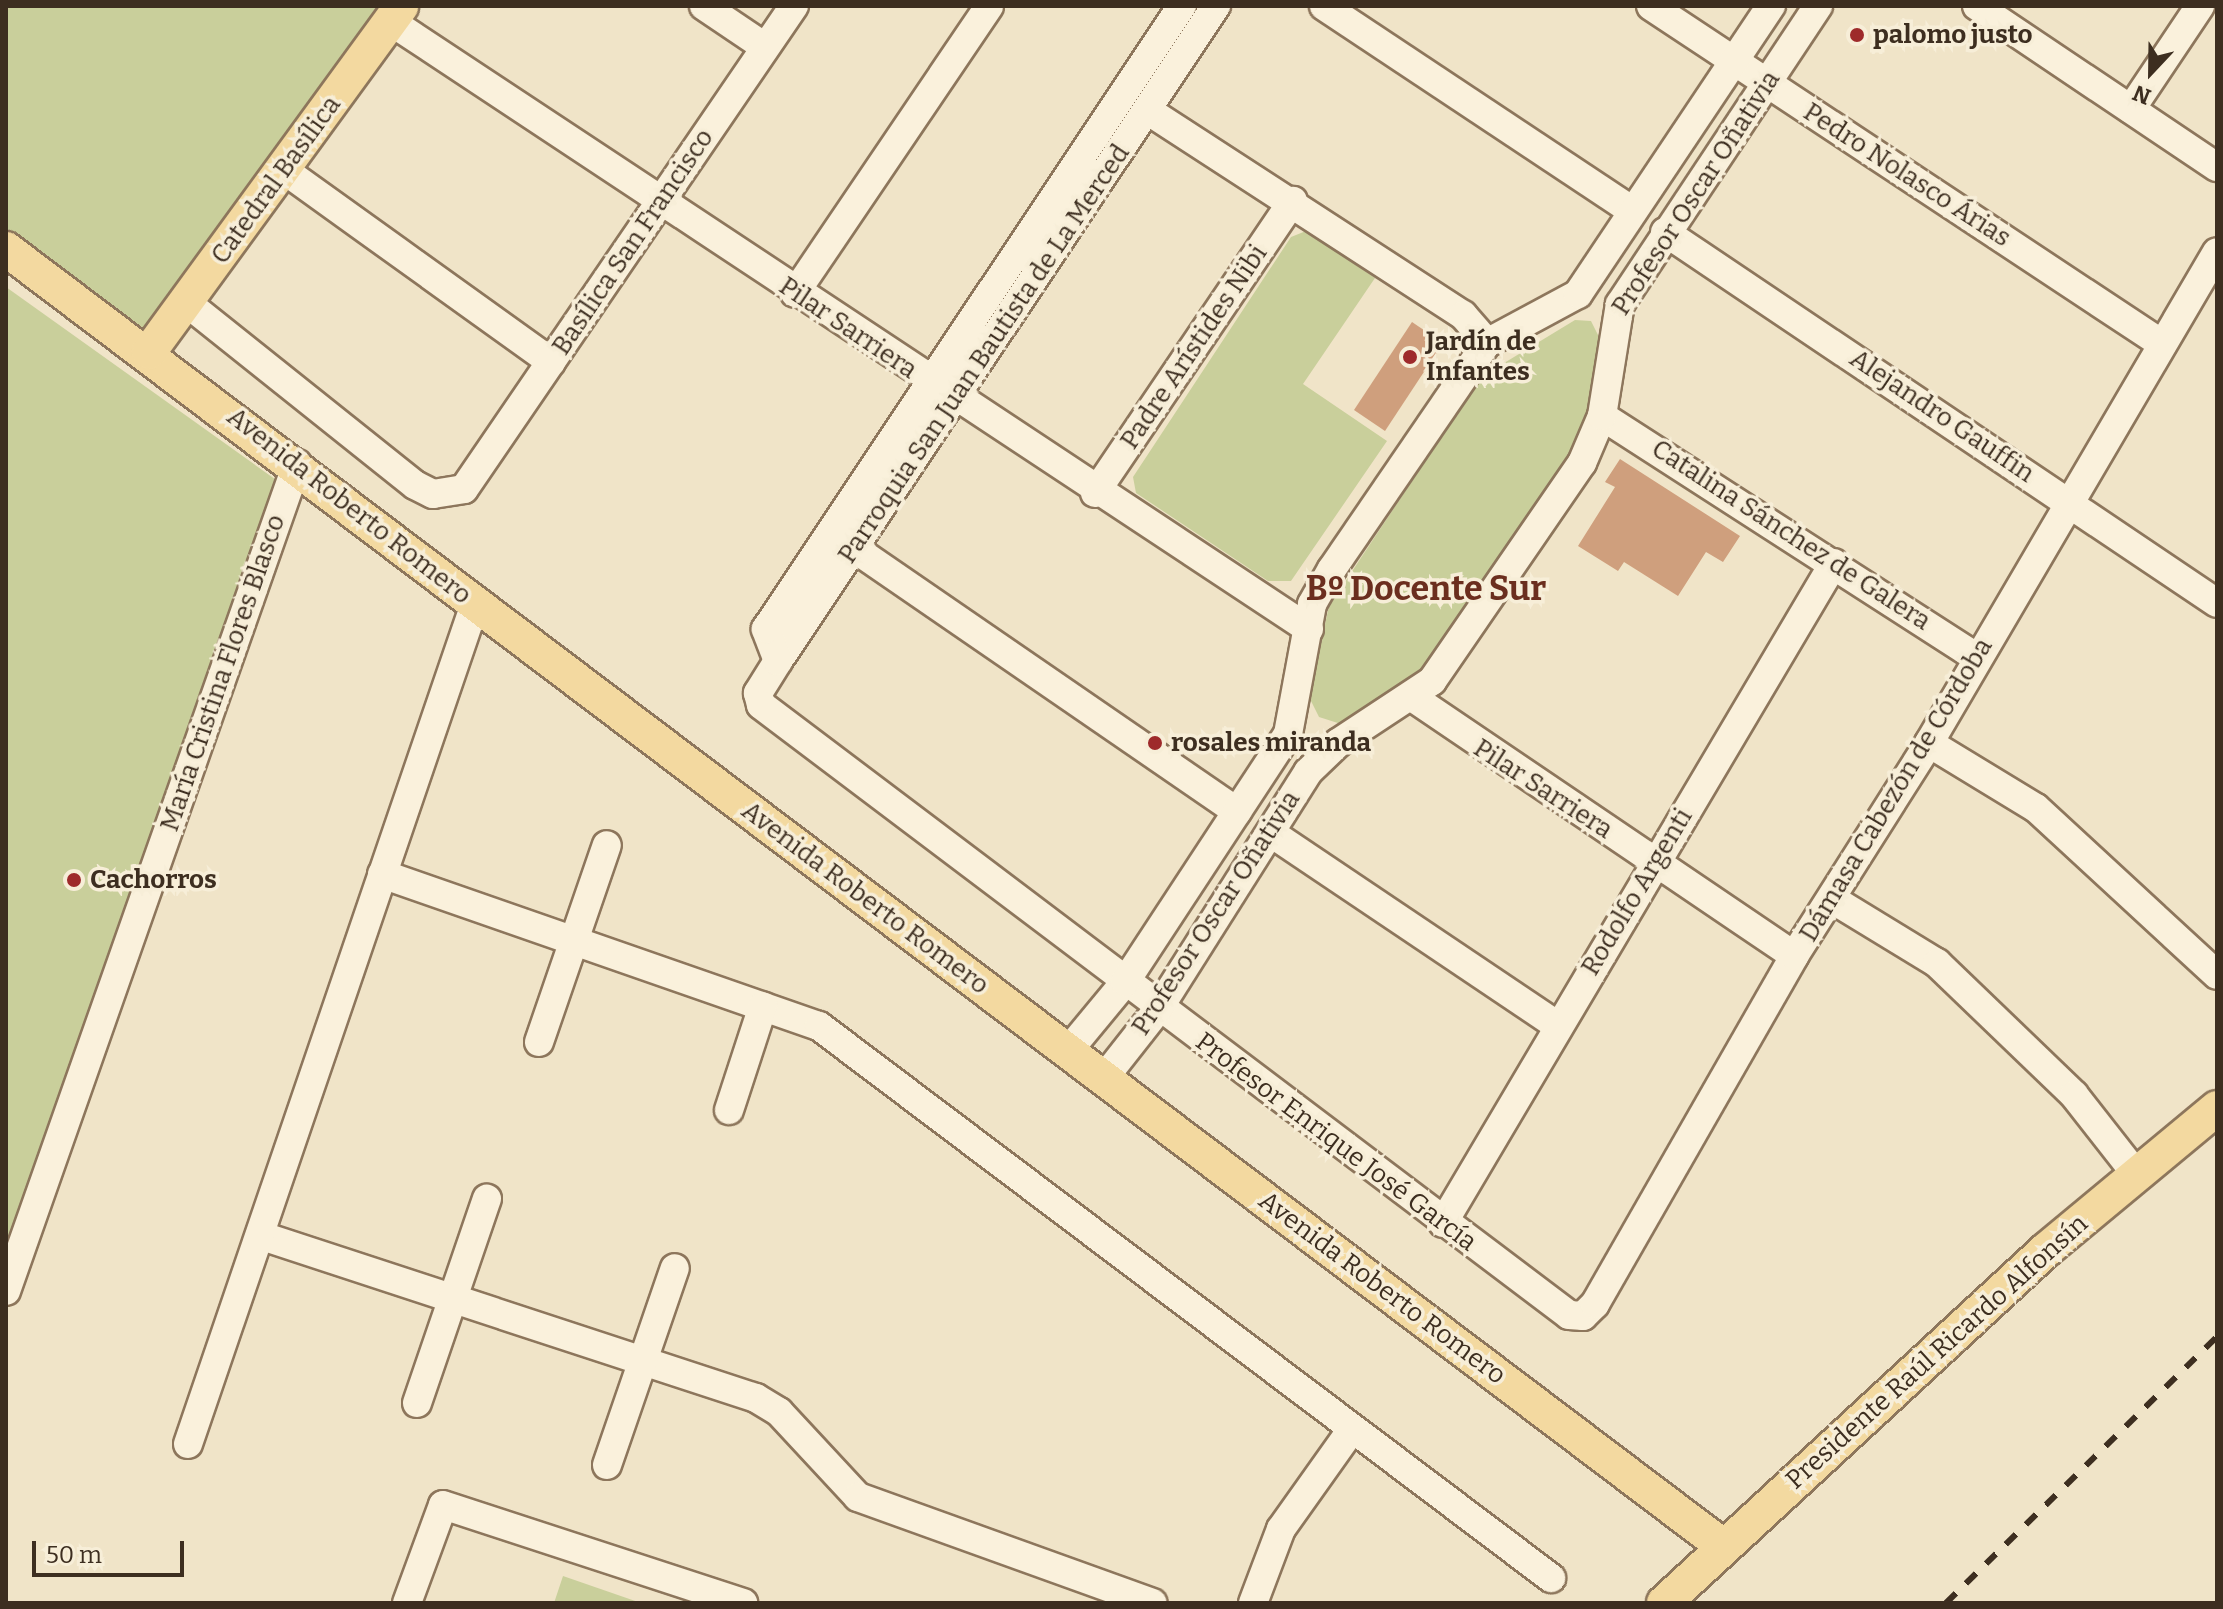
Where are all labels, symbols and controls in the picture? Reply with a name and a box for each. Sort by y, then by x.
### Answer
place label: palomo justo [1873,19,2033,51]
marker: palomo justo [1848,26,1866,44]
north arrow [2111,32,2191,112]
street label: Profesor Oscar Oñativia [1605,65,1787,321]
text: N [2129,79,2155,110]
street label: Catedral Basílica [205,90,347,270]
street label: Pedro Nolasco Árias [1798,96,2016,254]
street label: Basílica San Francisco [546,123,720,361]
street label: Parroquia San Juan Bautista de La Merced [832,139,1136,569]
street label: Padre Arístides Nibi [1114,239,1274,455]
street label: Pilar Sarriera [773,270,923,386]
place label: Jardín de Infantes [1426,326,1536,388]
street label: Alejandro Gauffin [1844,343,2040,489]
marker: Jardín de Infantes [1401,348,1419,366]
street label: Avenida Roberto Romero [221,401,477,611]
street label: Catalina Sánchez de Galera [1646,433,1936,637]
street label: María Cristina Flores Blasco [154,511,292,835]
district label: Bº Docente Sur [1306,569,1546,609]
street label: Dámasa Cabezón de Córdoba [1793,633,1999,947]
place label: rosales miranda [1171,727,1371,759]
street label: Pilar Sarriera [1468,733,1618,845]
marker: rosales miranda [1146,734,1164,752]
street label: Profesor Oscar Oñativia [1125,785,1307,1041]
street label: Avenida Roberto Romero [735,795,995,1001]
street label: Rodolfo Argenti [1575,803,1699,981]
place label: Cachorros [90,864,217,896]
marker: Cachorros [65,871,83,889]
street label: Profesor Enrique José García [1189,1026,1483,1258]
street label: Avenida Roberto Romero [1252,1185,1512,1391]
street label: Presidente Raúl Ricardo Alfonsín [1780,1208,2094,1496]
scale bar [36,1525,188,1575]
text: 50 m [46,1541,102,1569]

